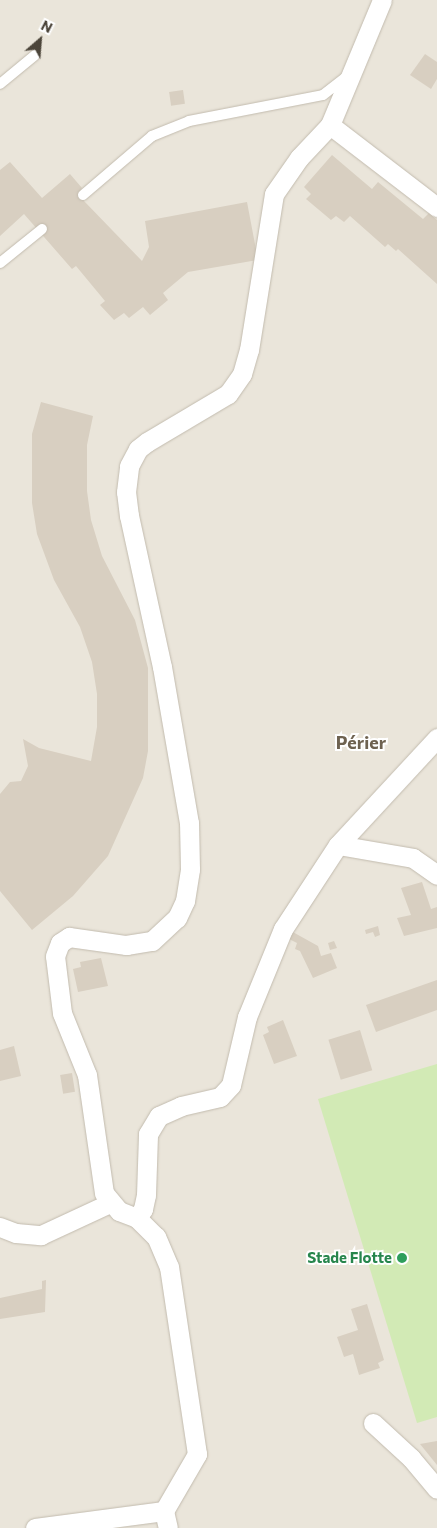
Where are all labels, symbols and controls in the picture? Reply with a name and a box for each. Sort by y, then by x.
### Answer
north arrow [15,15,65,65]
text: N [39,16,56,36]
district label: Périer [336,731,386,753]
place label: Stade Flotte [307,1249,392,1267]
marker: Stade Flotte [396,1252,408,1264]

